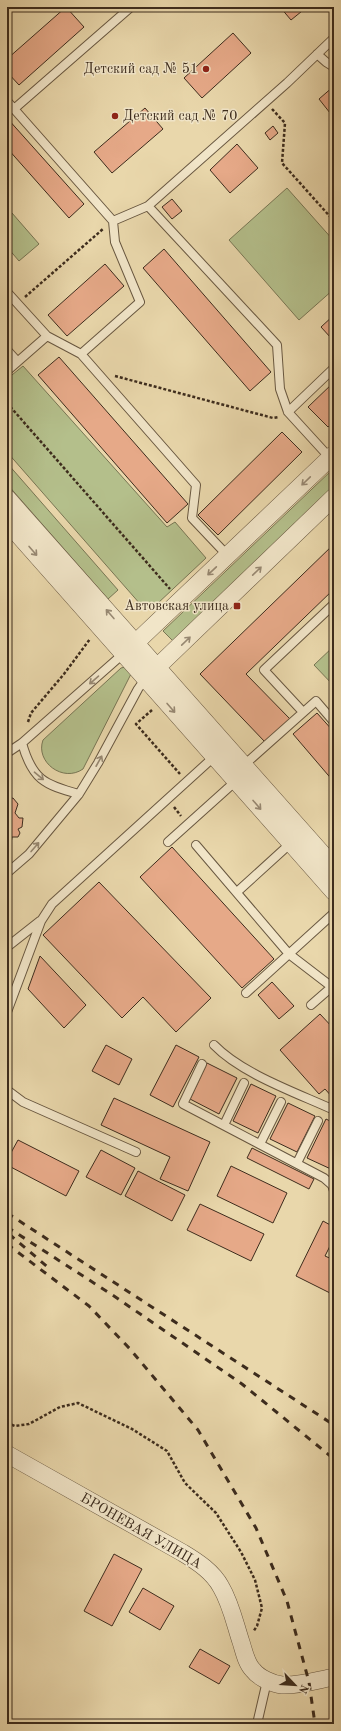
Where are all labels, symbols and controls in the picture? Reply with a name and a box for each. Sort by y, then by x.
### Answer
place label: Детский сад № 51 [84,62,198,76]
marker: Детский сад № 51 [201,64,211,74]
place label: Детский сад № 70 [123,109,237,123]
marker: Детский сад № 70 [110,111,120,121]
one-way arrow [301,476,311,486]
one-way arrow [28,546,37,556]
one-way arrow [207,566,217,576]
one-way arrow [252,567,262,576]
place label: Автовская улица [124,599,229,613]
marker: Автовская улица [232,601,242,611]
one-way arrow [105,608,114,619]
one-way arrow [181,636,191,646]
one-way arrow [89,675,99,684]
one-way arrow [166,703,176,713]
one-way arrow [96,755,104,767]
one-way arrow [34,772,45,781]
one-way arrow [252,800,261,810]
one-way arrow [31,842,40,852]
street label: БРОНЕВАЯ УЛИЦА [78,1491,204,1572]
north arrow [275,1665,315,1705]
text: N [296,1682,309,1695]

